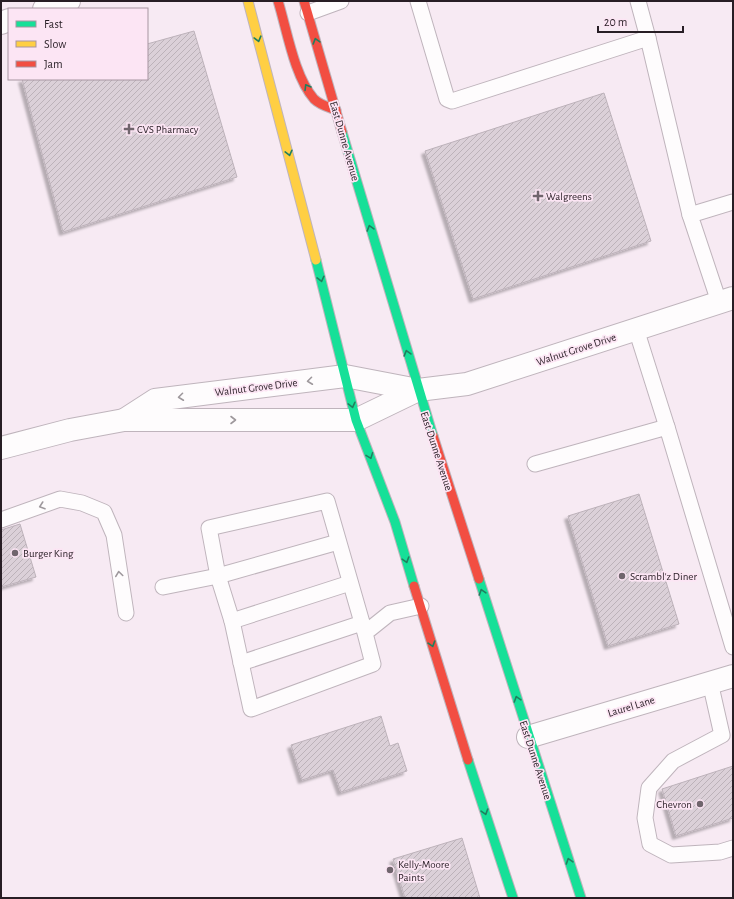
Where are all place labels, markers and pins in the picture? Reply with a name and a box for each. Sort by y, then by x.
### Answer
marker: CVS Pharmacy [124,124,134,134]
place label: CVS Pharmacy [137,124,199,135]
marker: Walgreens [533,191,543,201]
place label: Walgreens [546,191,592,202]
marker: Burger King [10,548,20,558]
place label: Burger King [23,548,74,559]
marker: Scrambl'z Diner [617,571,627,581]
place label: Scrambl'z Diner [630,571,697,582]
place label: Chevron [656,799,692,810]
marker: Chevron [695,799,705,809]
place label: Kelly-Moore Paints [398,859,449,883]
marker: Kelly-Moore Paints [385,865,395,875]

